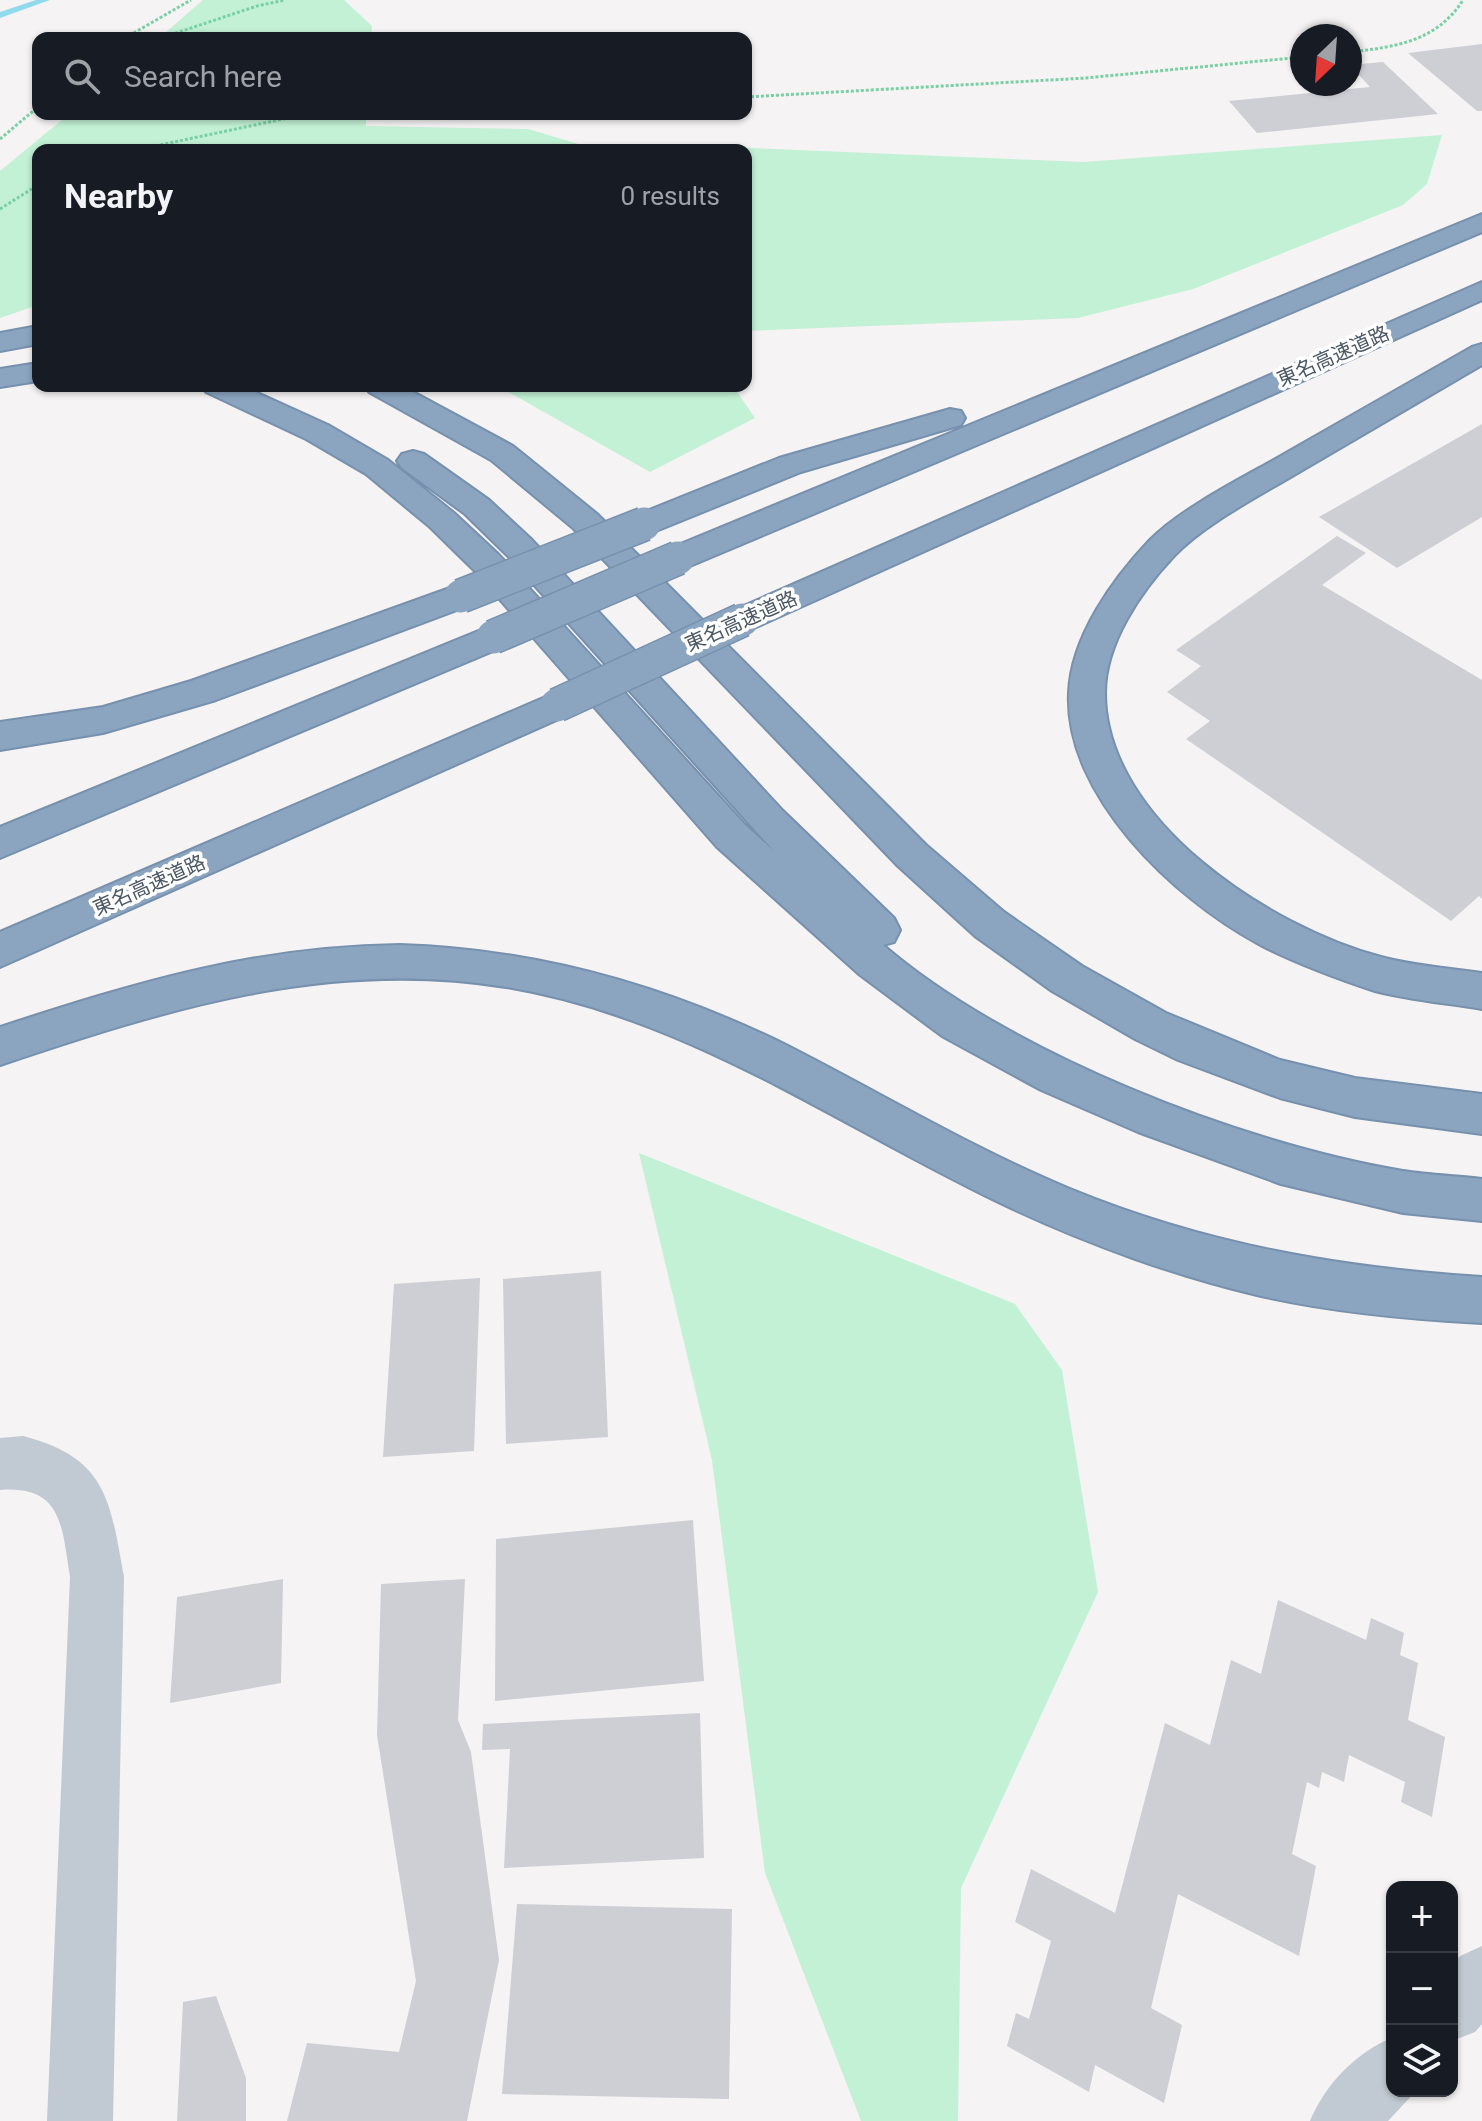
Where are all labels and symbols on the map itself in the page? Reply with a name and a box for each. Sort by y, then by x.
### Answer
north arrow [1290,24,1362,96]
street label: 東名高速道路 [1273,321,1393,391]
street label: 東名高速道路 [681,586,801,656]
street label: 東名高速道路 [89,850,209,920]

